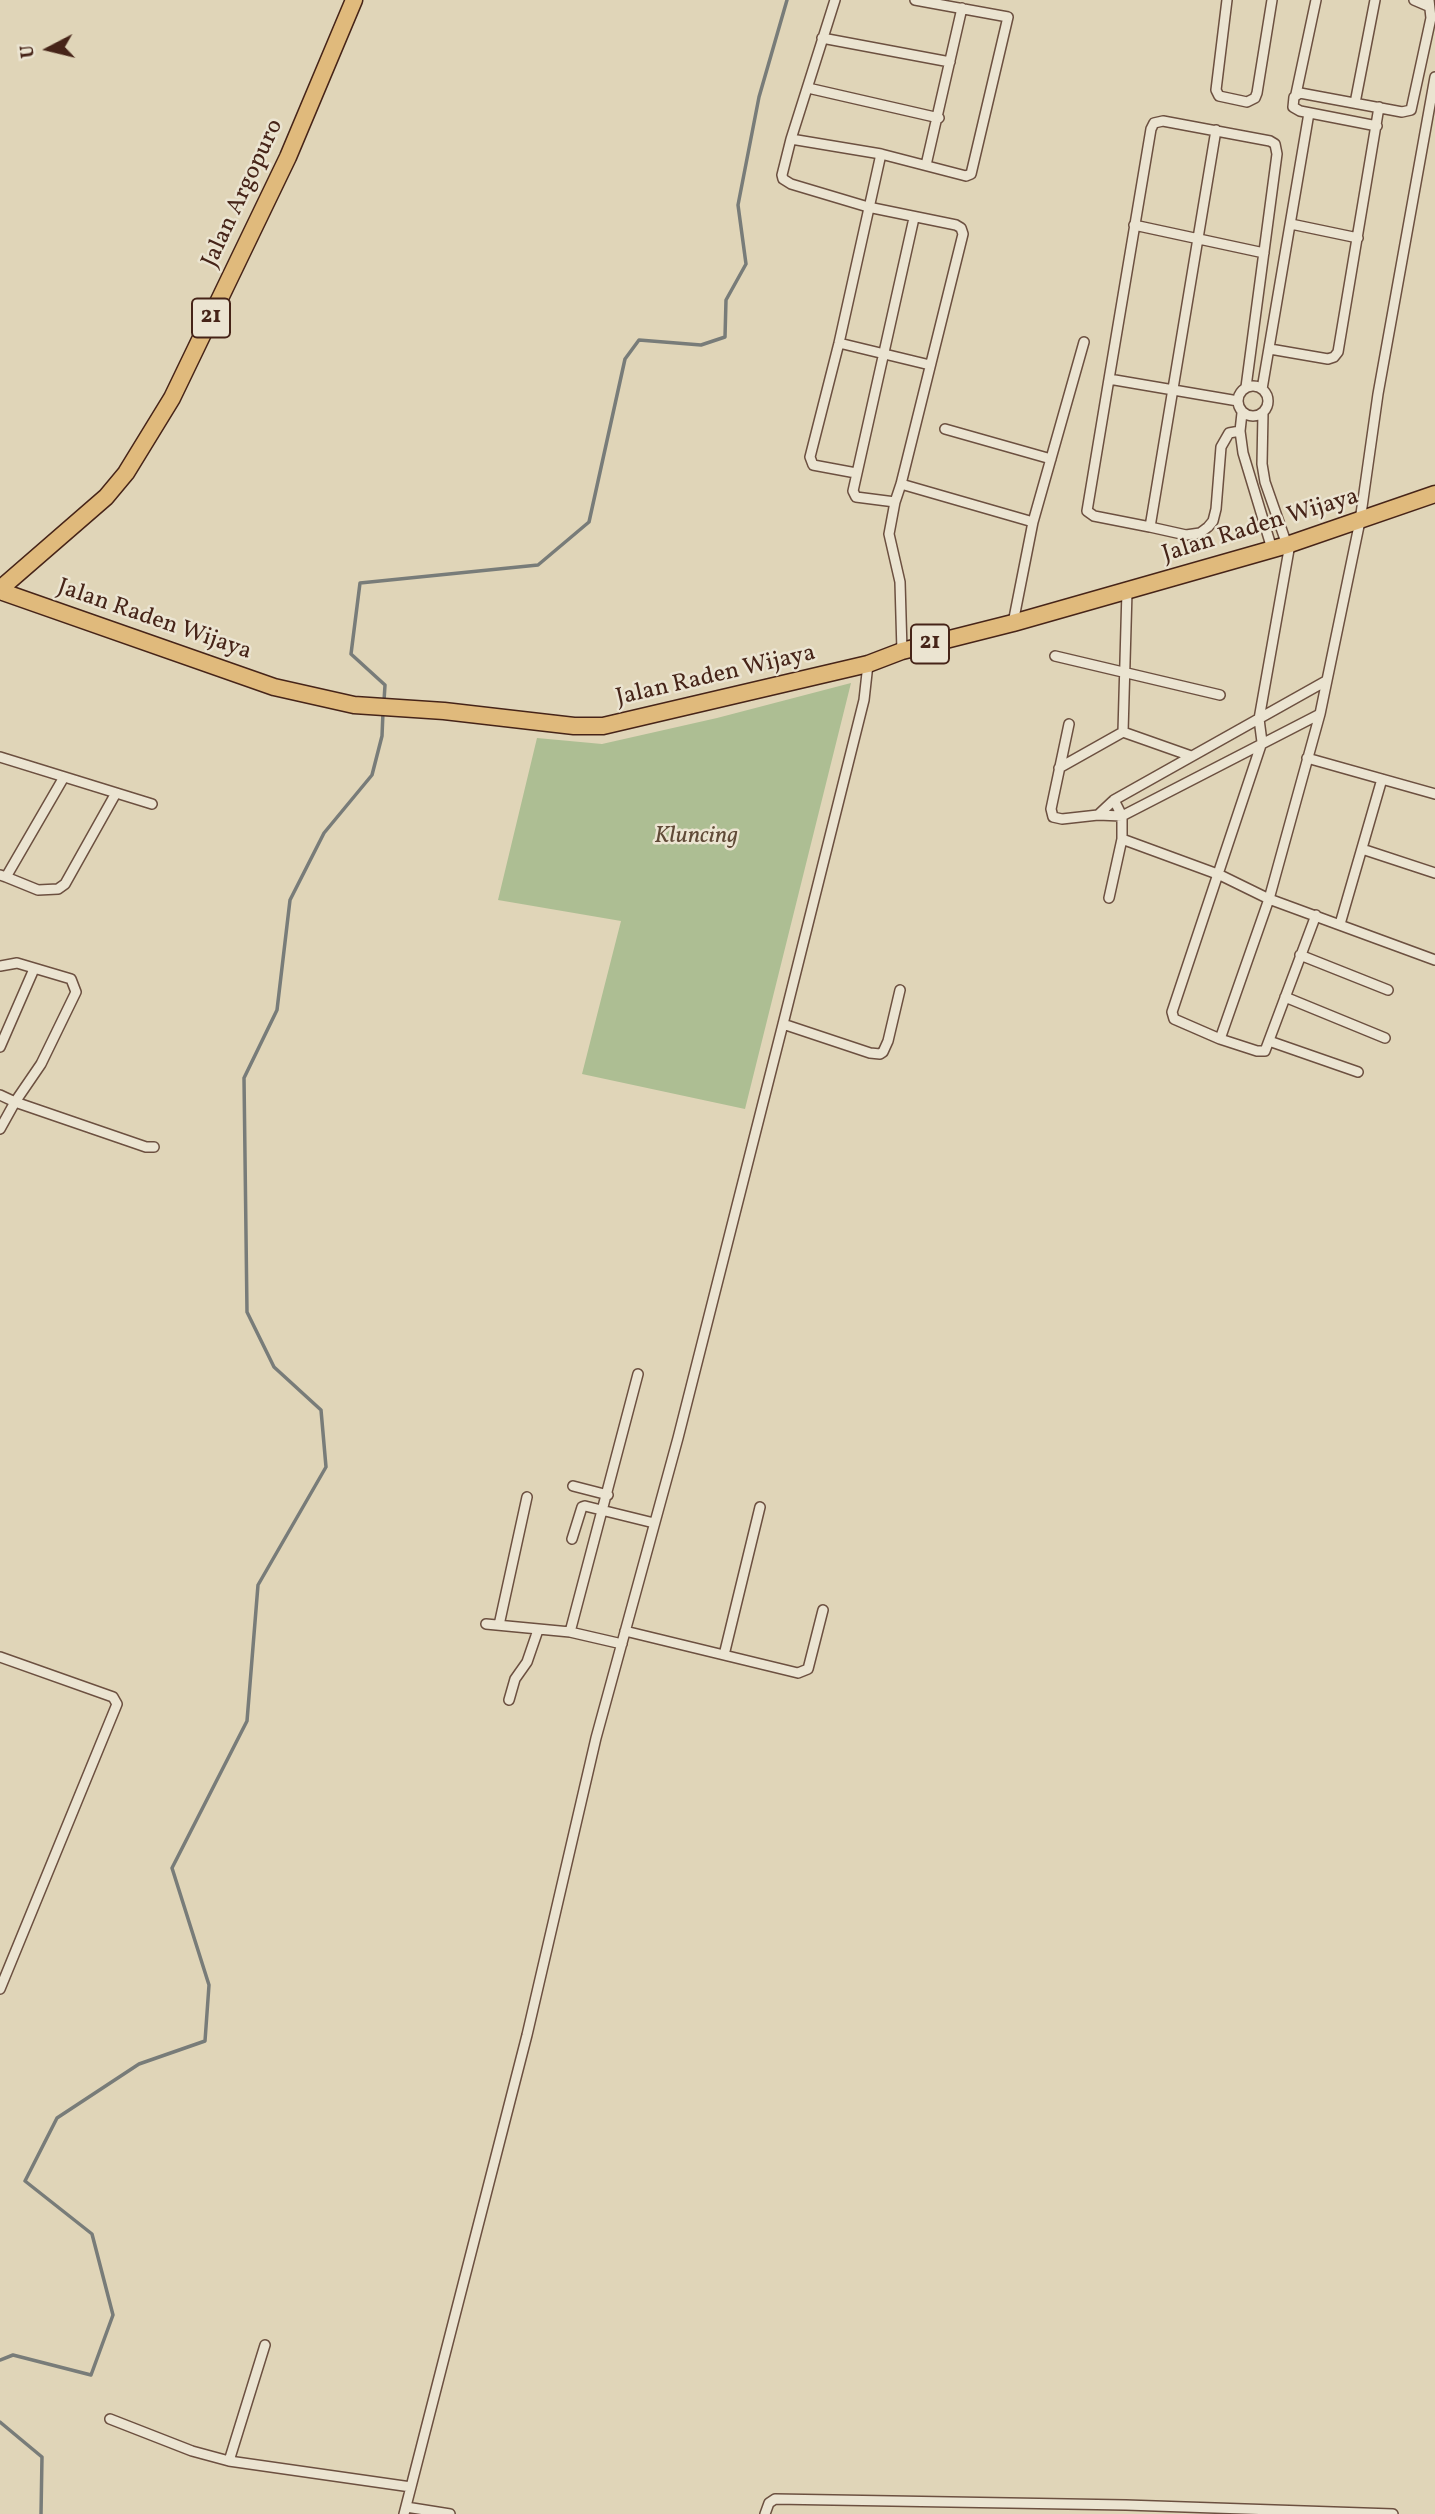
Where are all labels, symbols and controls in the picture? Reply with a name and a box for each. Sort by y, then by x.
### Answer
north arrow [14,14,84,84]
text: U [14,44,42,60]
street label: Jalan Argopuro [197,115,291,273]
road number: 21 [192,298,230,338]
street label: Jalan Raden Wijaya [1159,483,1363,571]
street label: Jalan Raden Wijaya [53,574,255,668]
road number: 21 [911,624,949,664]
street label: Jalan Raden Wijaya [613,640,819,714]
park label: Kluncing [654,824,738,852]

